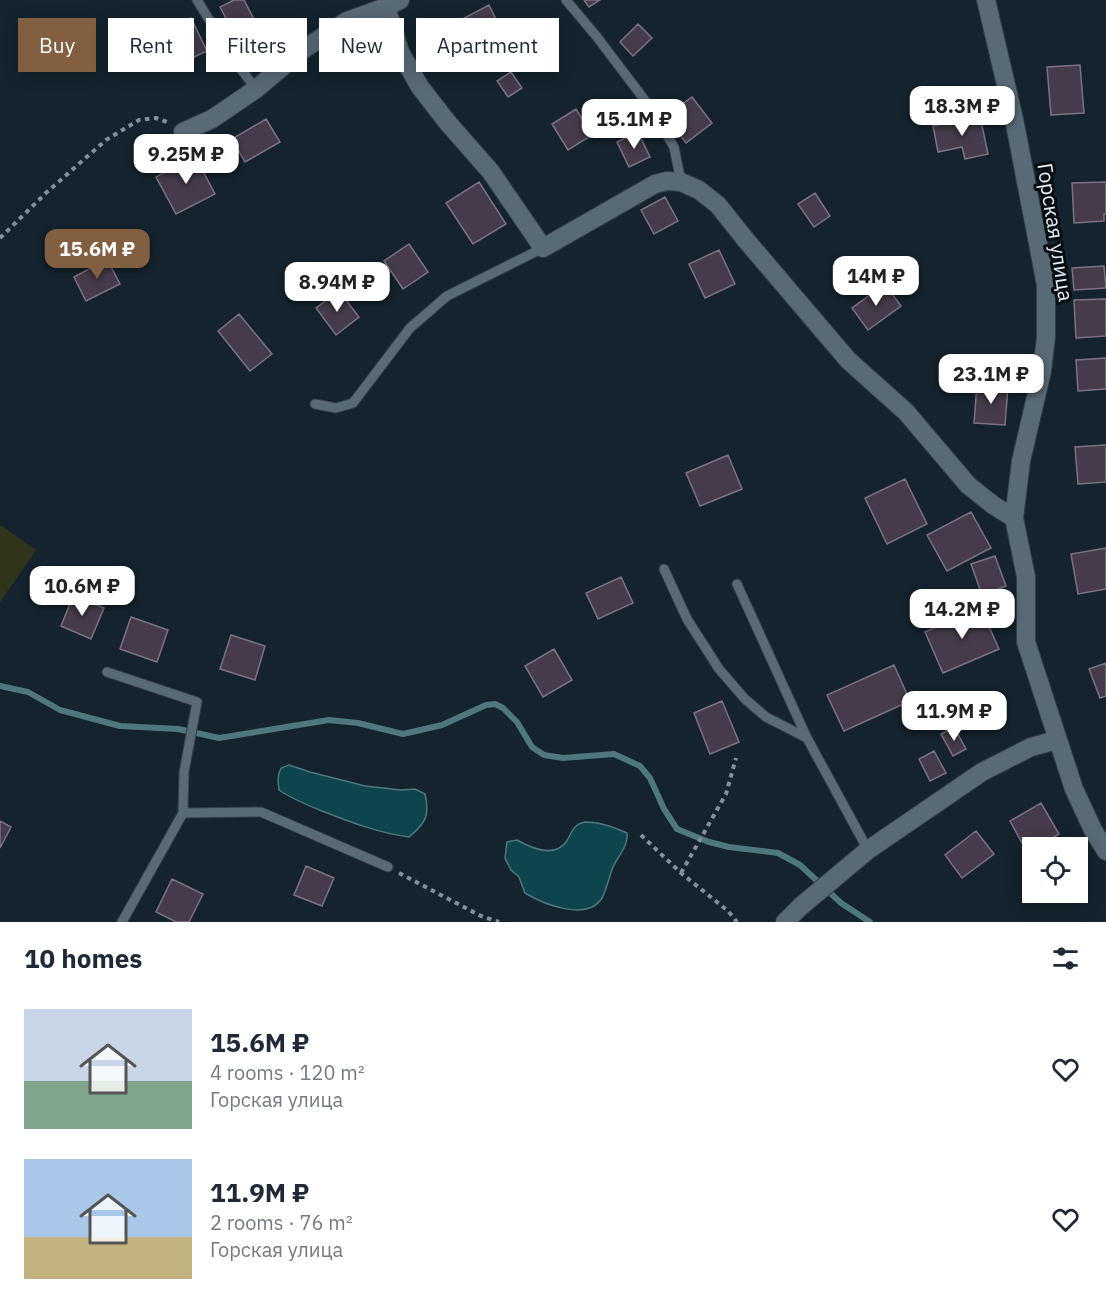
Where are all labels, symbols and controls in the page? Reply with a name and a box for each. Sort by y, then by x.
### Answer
chip: Buy [18,18,96,72]
chip: Rent [108,18,194,72]
chip: Filters [206,18,307,72]
chip: New [319,18,404,72]
chip: Apartment [416,18,559,72]
pin: 18.3M ₽ [907,86,1017,137]
text: 18.3M ₽ [924,92,1000,119]
pin: 15.1M ₽ [579,99,689,150]
text: 15.1M ₽ [596,105,672,132]
pin: 9.25M ₽ [131,134,241,185]
text: 9.25M ₽ [148,140,224,167]
street label: Горская улица [1031,161,1081,303]
pin: 15.6M ₽ [42,229,152,280]
text: 15.6M ₽ [59,235,135,262]
pin: 14M ₽ [834,256,918,307]
pin: 8.94M ₽ [282,262,392,313]
text: 14M ₽ [847,262,905,289]
text: 8.94M ₽ [299,268,375,295]
pin: 23.1M ₽ [936,354,1046,405]
text: 23.1M ₽ [953,360,1029,387]
pin: 10.6M ₽ [27,566,137,617]
text: 10.6M ₽ [44,572,120,599]
pin: 14.2M ₽ [907,589,1017,640]
text: 14.2M ₽ [924,595,1000,622]
pin: 11.9M ₽ [899,691,1009,742]
text: 11.9M ₽ [916,697,992,724]
map controls [1022,837,1088,903]
button: locate [1022,837,1088,903]
text: 10 homes [24,941,142,975]
icon: filters [1049,942,1082,975]
text: 15.6M ₽ [210,1025,309,1059]
icon: home [72,1033,144,1105]
icon: heart [1049,1053,1082,1086]
text: 4 rooms · 120 m² [210,1059,365,1086]
text: Горская улица [210,1086,343,1113]
text: 11.9M ₽ [210,1175,309,1209]
icon: home [72,1183,144,1255]
icon: heart [1049,1203,1082,1236]
text: 2 rooms · 76 m² [210,1209,353,1236]
text: Горская улица [210,1236,343,1263]

